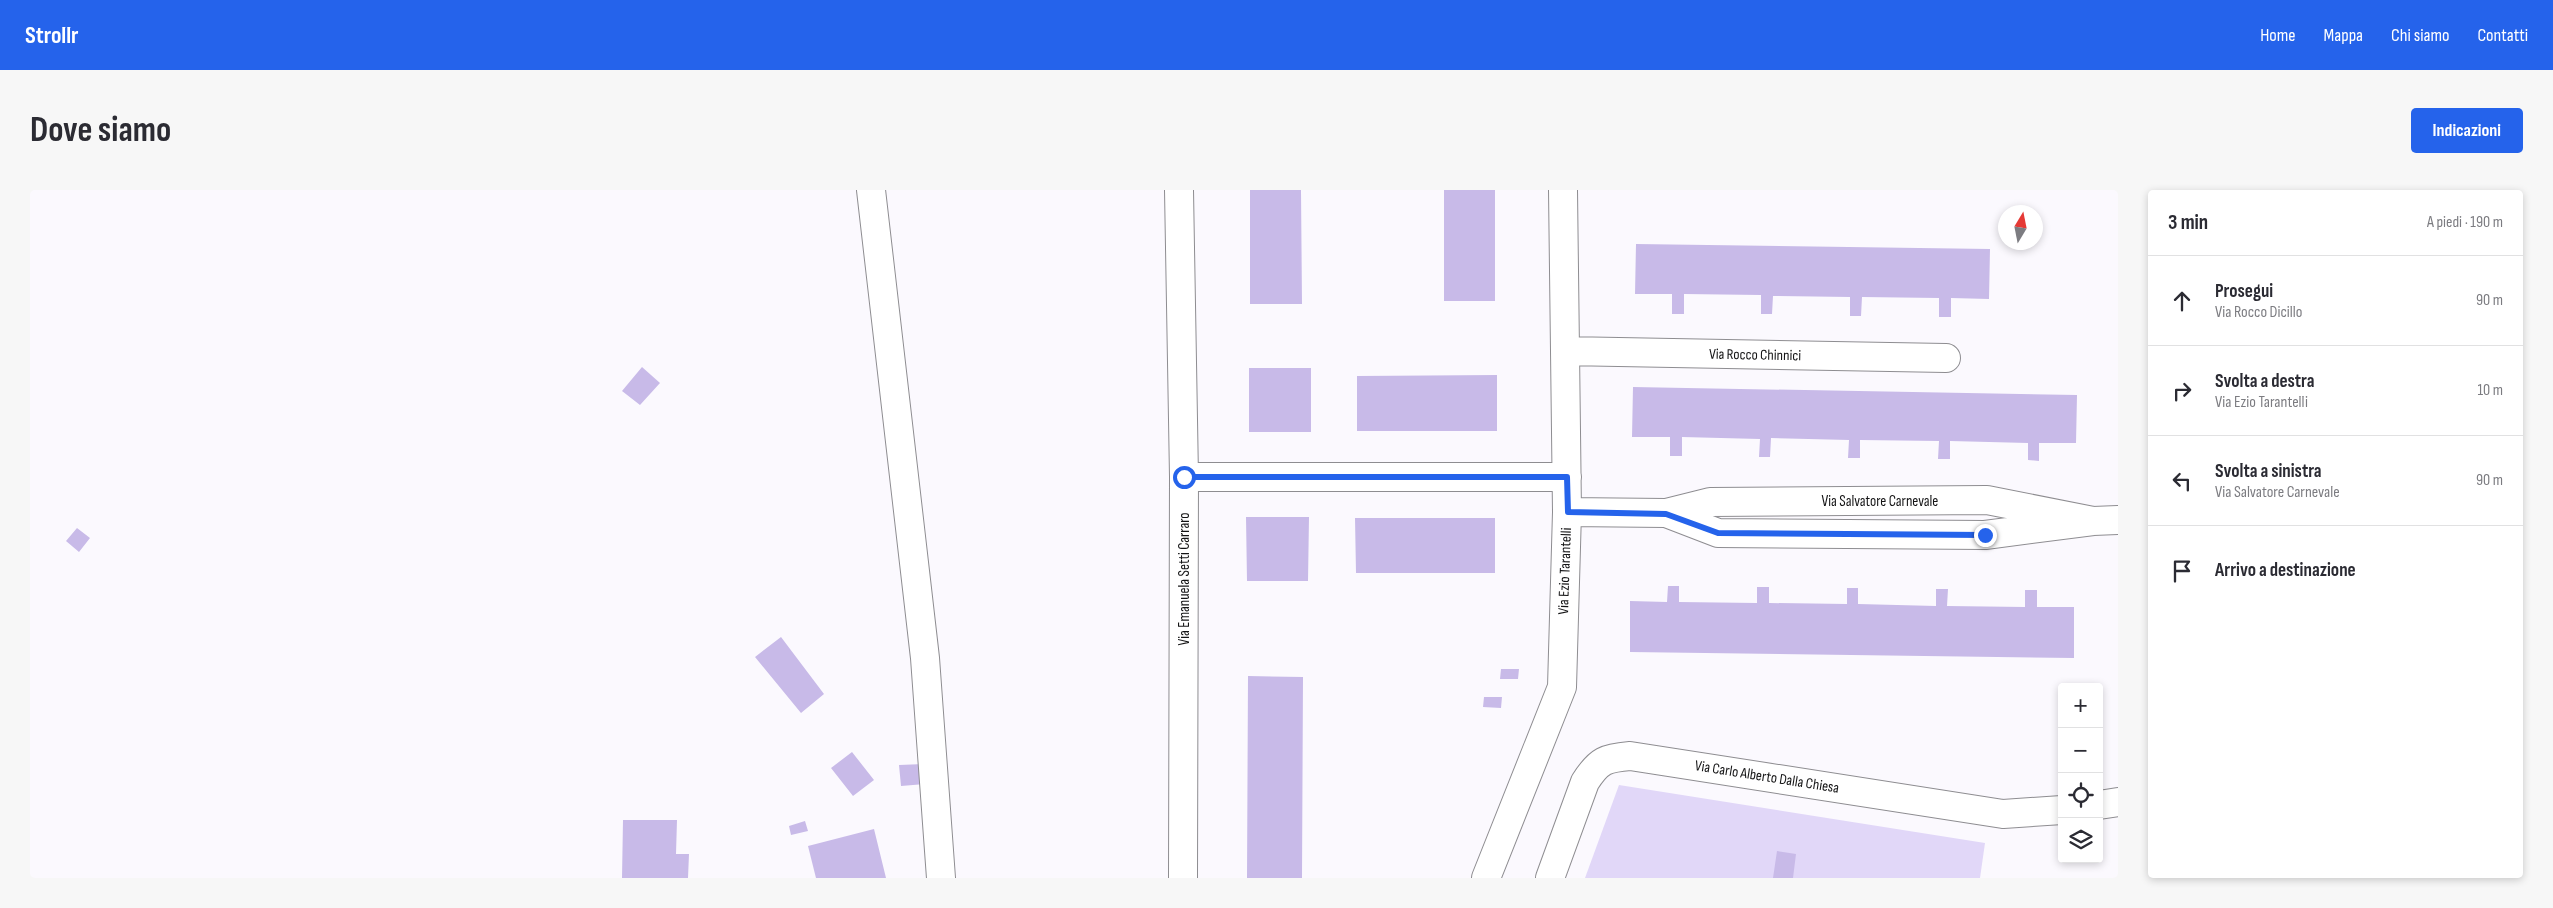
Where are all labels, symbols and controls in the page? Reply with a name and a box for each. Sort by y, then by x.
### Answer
text: Strollr [25,21,79,50]
text: Home [2260,25,2296,46]
text: Mappa [2324,25,2363,46]
text: Chi siamo [2391,25,2449,46]
text: Contatti [2477,25,2528,46]
button: Indicazioni [2411,108,2523,153]
text: Dove siamo [30,109,171,152]
north arrow [1998,205,2043,250]
text: 3 min [2168,210,2208,235]
text: A piedi · 190 m [2427,213,2503,232]
text: Prosegui [2215,280,2273,303]
icon: ahead [2168,287,2196,315]
text: 90 m [2476,291,2503,310]
text: Via Rocco Dicillo [2215,303,2302,322]
street label: Via Rocco Chinnici [1709,345,1801,365]
text: Svolta a destra [2215,370,2315,393]
icon: right [2168,377,2196,405]
text: 10 m [2477,381,2503,400]
text: Via Ezio Tarantelli [2215,393,2308,412]
text: Svolta a sinistra [2215,460,2322,483]
route start [1173,466,1196,489]
icon: left [2168,467,2196,495]
text: 90 m [2476,471,2503,490]
text: Via Salvatore Carnevale [2215,483,2340,502]
street label: Via Salvatore Carnevale [1822,492,1938,511]
street label: Via Emanuela Setti Carraro [1175,513,1194,645]
route end [1974,524,1997,547]
street label: Via Ezio Tarantelli [1554,527,1576,615]
icon: arrive [2168,557,2196,585]
text: Arrivo a destinazione [2215,559,2356,582]
map controls [2058,683,2103,863]
button: + [2058,683,2103,728]
button: − [2058,728,2103,773]
street label: Via Carlo Alberto Dalla Chiesa [1693,756,1841,798]
button: locate [2058,773,2103,818]
button: layers [2058,818,2103,863]

